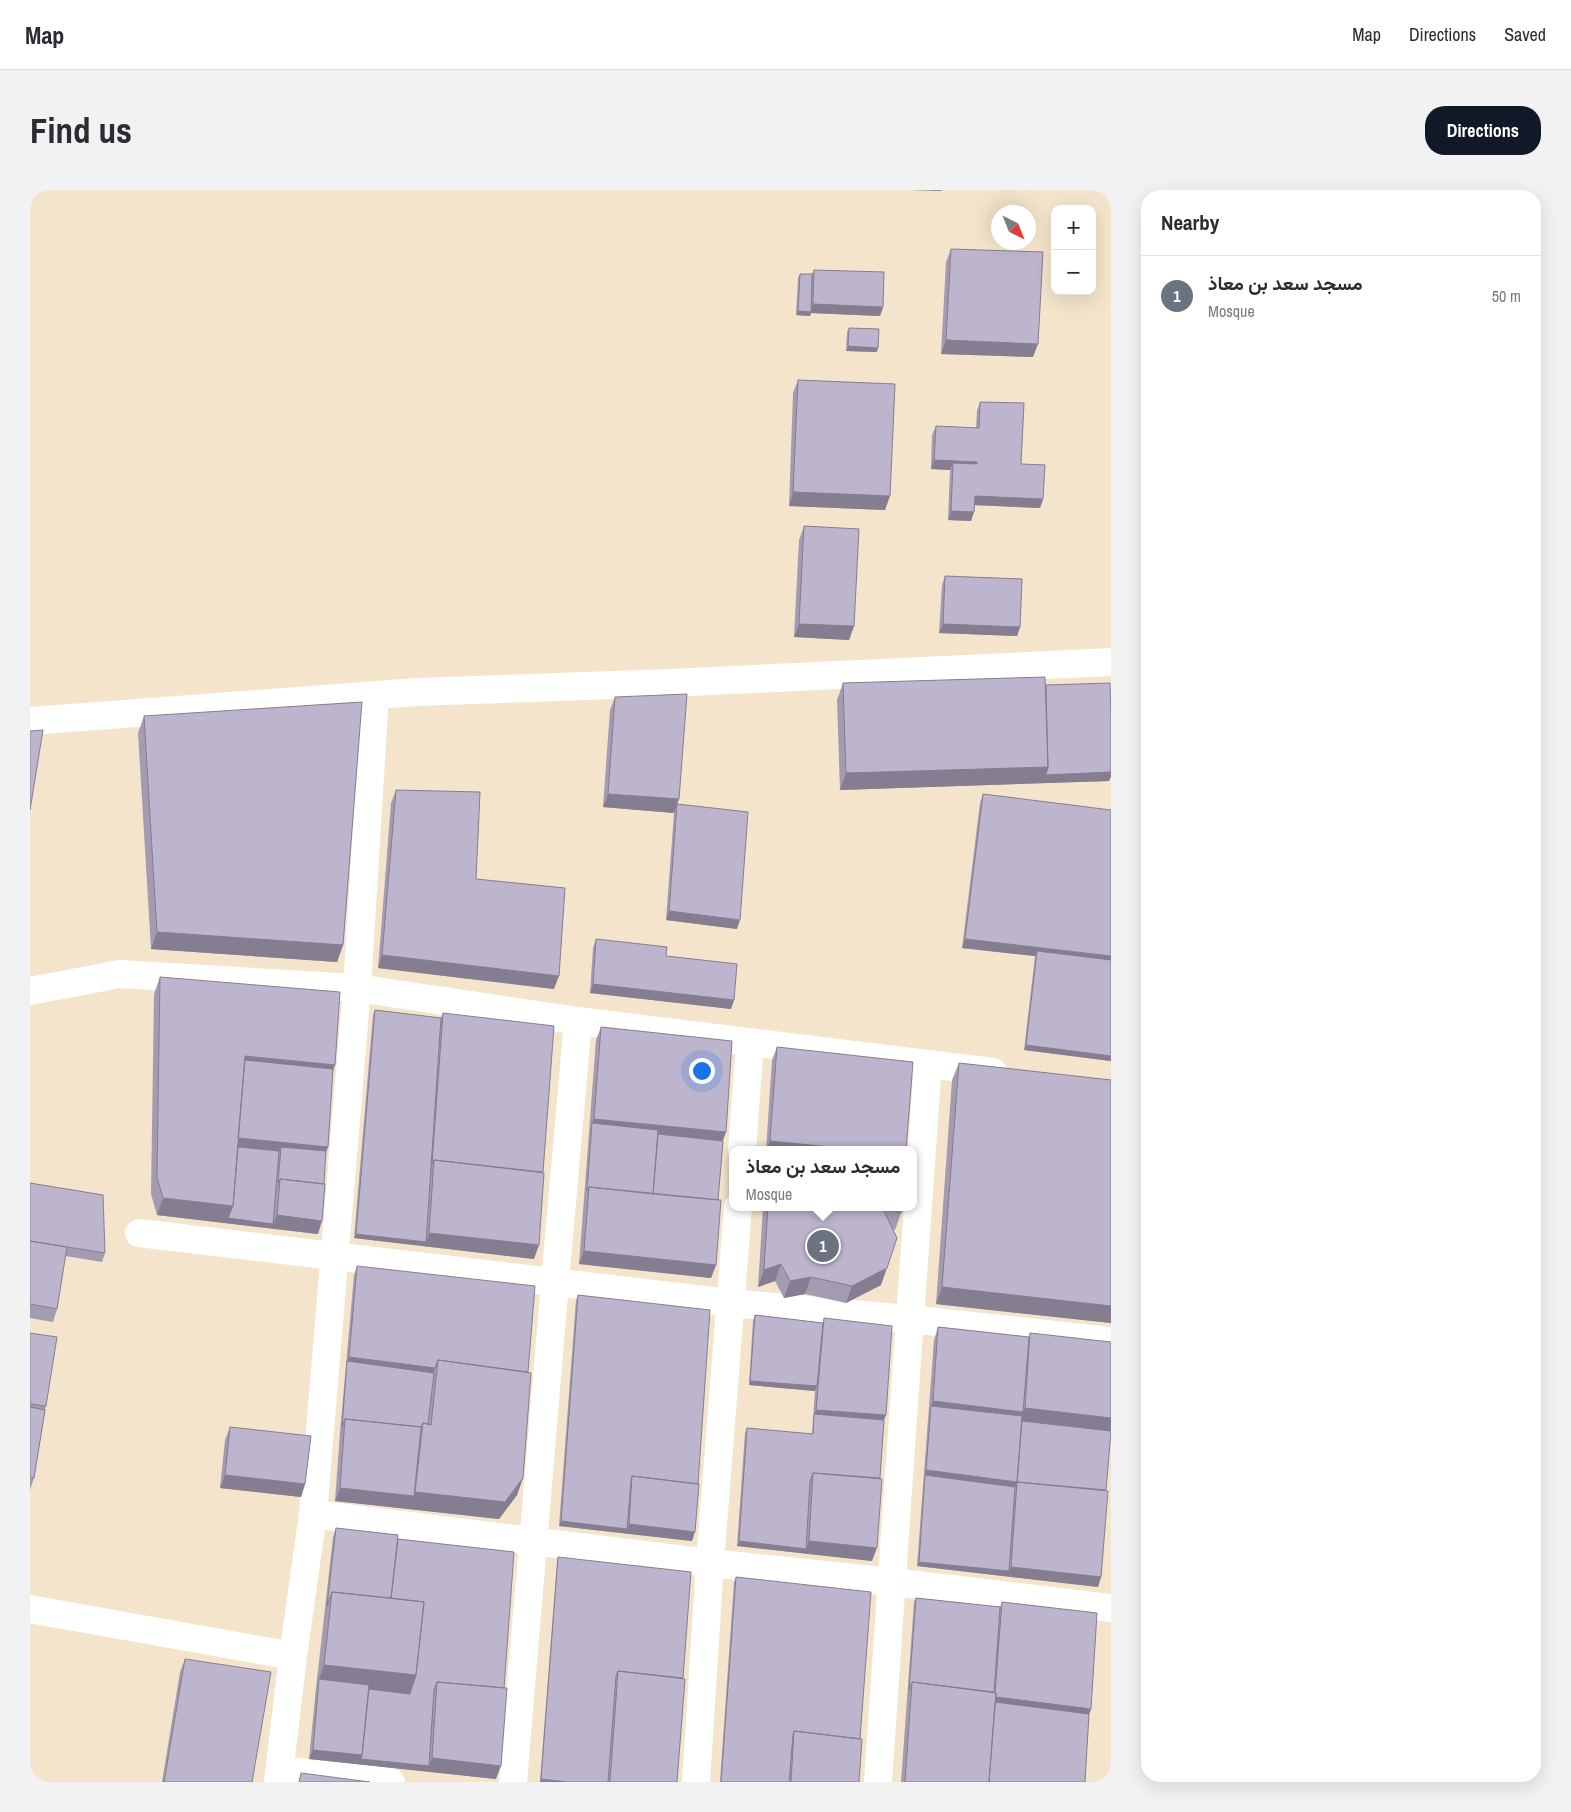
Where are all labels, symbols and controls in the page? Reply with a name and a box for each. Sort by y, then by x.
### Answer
text: Map [25,19,64,51]
text: Map [1352,22,1381,47]
text: Directions [1409,22,1476,47]
text: Saved [1504,22,1546,47]
button: Directions [1425,106,1541,155]
text: Find us [30,107,132,154]
north arrow [991,205,1036,250]
map controls [1051,205,1096,295]
button: + [1051,205,1096,250]
text: Nearby [1161,208,1219,237]
button: − [1051,250,1096,295]
text: مسجد سعد بن معاذ [1208,270,1363,296]
text: 1 [1173,285,1181,307]
text: 50 m [1492,285,1521,307]
text: Mosque [1208,300,1255,322]
your location [689,1058,715,1084]
popup [729,1146,917,1211]
text: مسجد سعد بن معاذ [746,1153,900,1179]
text: Mosque [746,1183,792,1205]
pin: 1 [807,1227,839,1265]

